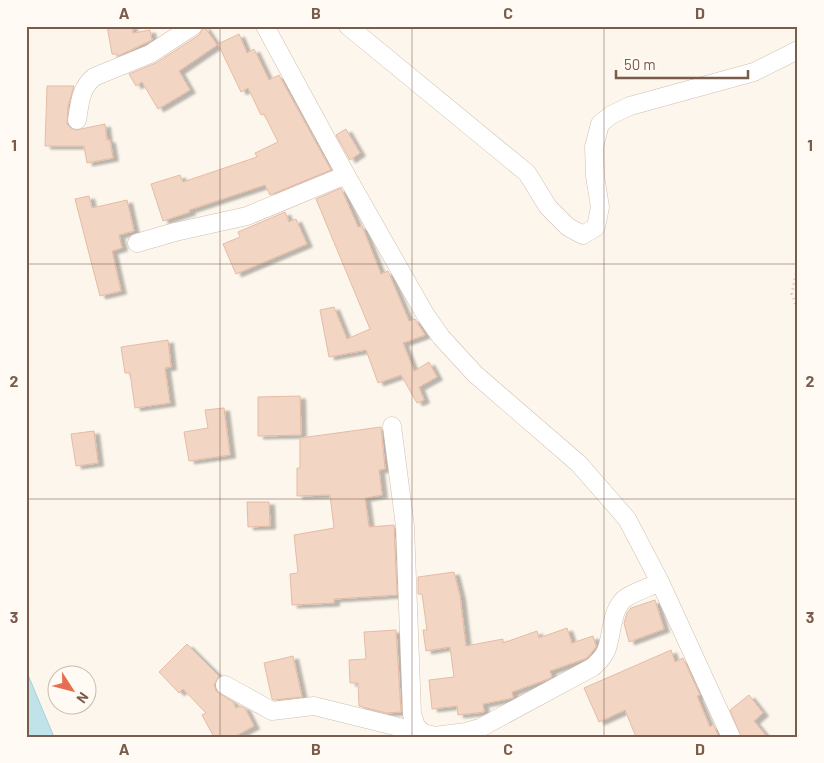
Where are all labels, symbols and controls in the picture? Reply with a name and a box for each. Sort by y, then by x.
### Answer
text: A [119,3,130,22]
text: B [311,3,321,22]
text: C [503,3,513,22]
text: D [695,3,705,22]
scale bar [616,48,749,80]
text: 50 m [624,55,656,73]
text: 1 [11,135,17,154]
text: 1 [807,135,813,154]
text: 2 [10,371,19,390]
text: 2 [806,371,815,390]
text: 3 [10,607,18,626]
text: 3 [806,607,814,626]
north arrow [48,666,98,716]
text: N [73,689,93,707]
text: A [119,739,130,758]
text: B [311,739,321,758]
text: C [503,739,513,758]
text: D [695,739,705,758]

